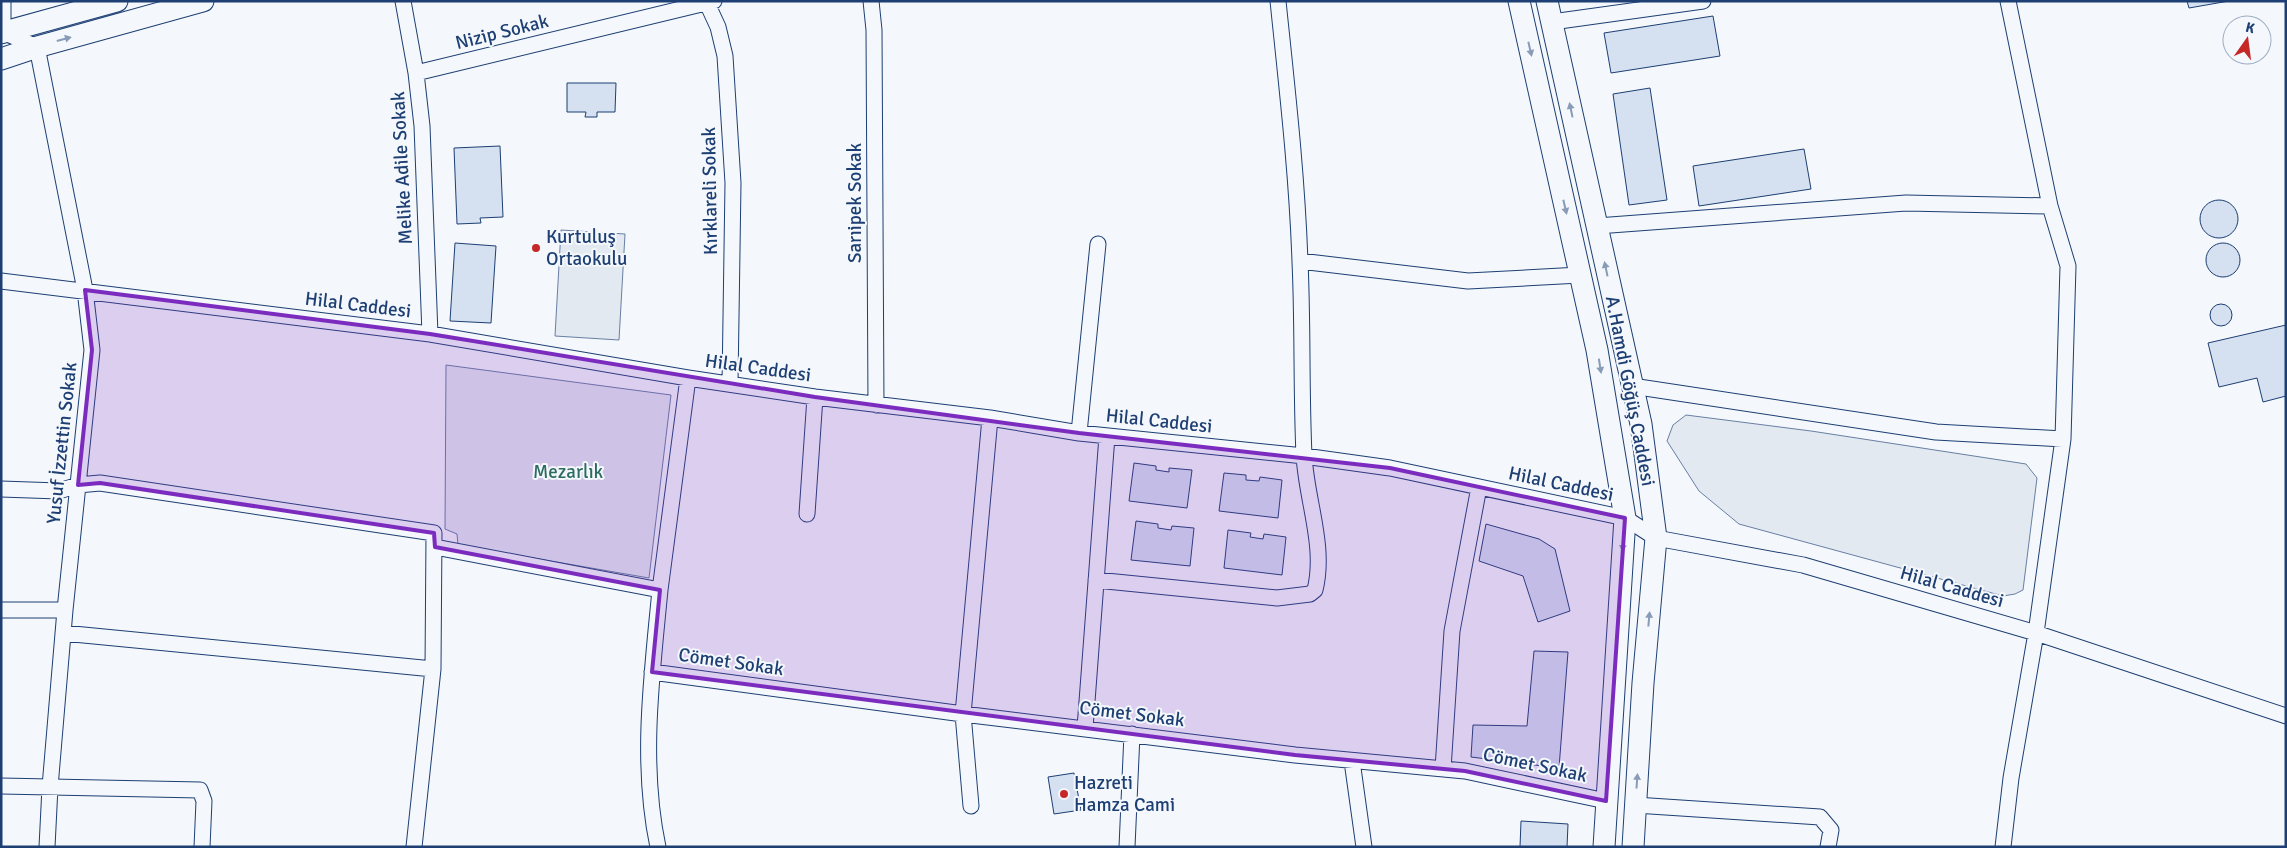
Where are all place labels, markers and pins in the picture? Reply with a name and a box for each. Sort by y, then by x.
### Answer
place label: Kurtuluş Ortaokulu [546,225,627,271]
marker: Kurtuluş Ortaokulu [530,242,542,254]
place label: Hazreti Hamza Cami [1074,771,1175,817]
marker: Hazreti Hamza Cami [1058,788,1070,800]

